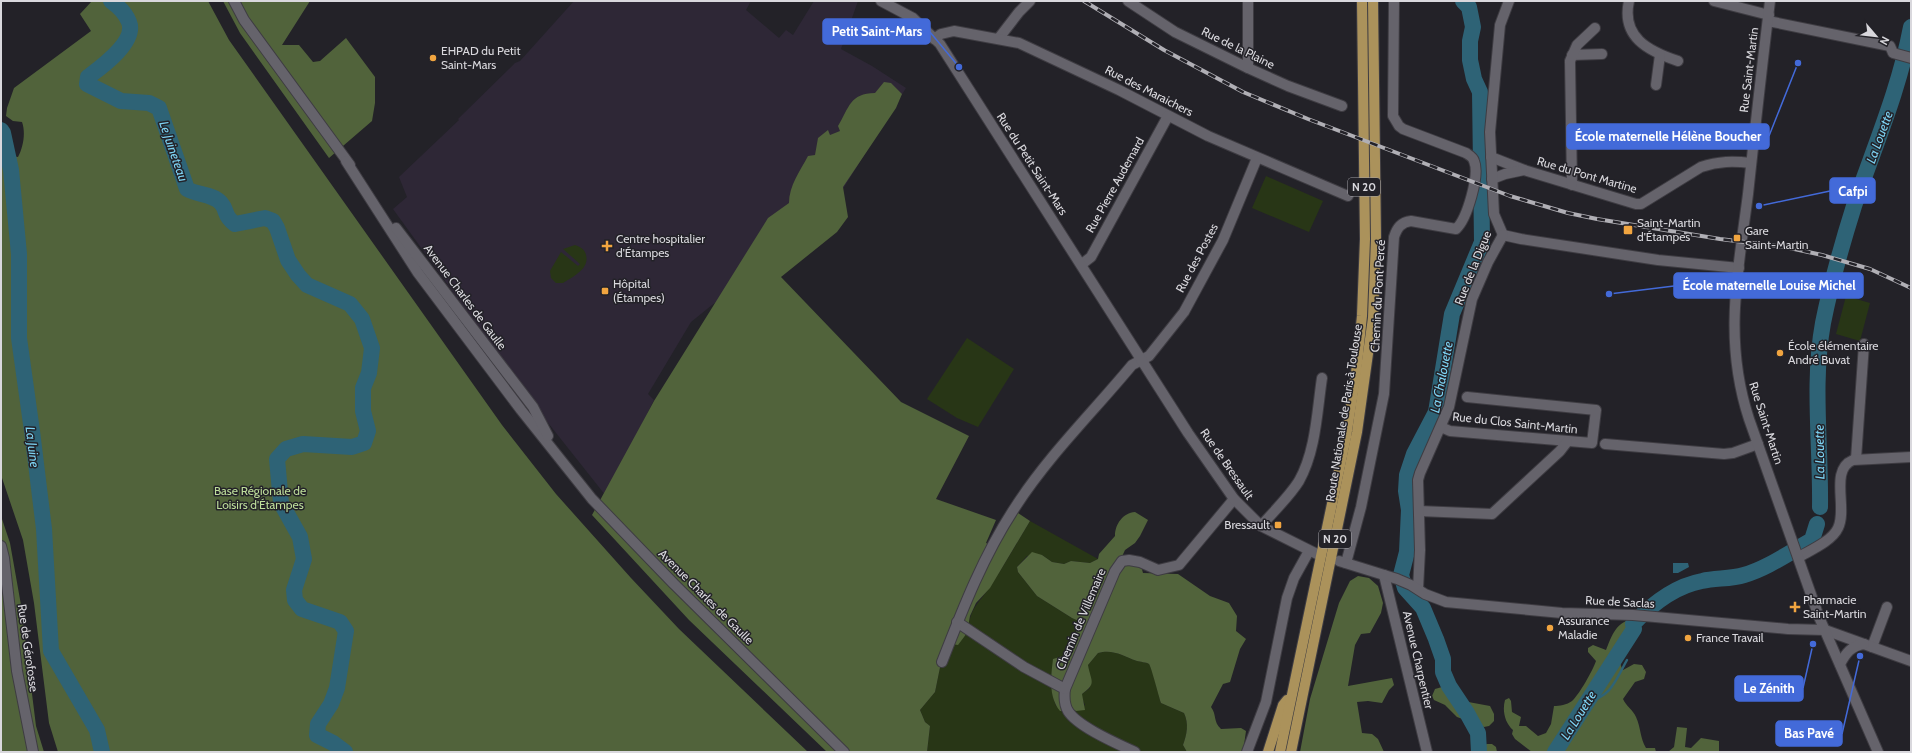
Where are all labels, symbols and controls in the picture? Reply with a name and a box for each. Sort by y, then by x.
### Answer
north arrow [1856,16,1896,56]
callout: Petit Saint-Mars [823,19,930,44]
text: Petit Saint-Mars [832,23,923,39]
street label: Rue de la Plaine [1199,23,1277,72]
street label: Rue Saint-Martin [1736,26,1761,113]
text: N [1877,34,1893,47]
place label: EHPAD du Petit Saint-Mars [441,43,520,72]
marker: EHPAD du Petit Saint-Mars [428,53,438,63]
street label: Rue des Maraichers [1103,62,1196,119]
water label: La Louette [1862,109,1896,165]
street label: Rue du Petit Saint-Mars [994,110,1071,218]
water label: Le Juineteau [156,119,192,184]
callout: École maternelle Hélène Boucher [1567,124,1769,149]
text: École maternelle Hélène Boucher [1575,127,1762,144]
street label: Rue Pierre Audemard [1082,134,1147,235]
street label: Rue du Pont Martine [1535,153,1639,196]
road number: N 20 [1348,178,1380,196]
callout: Cafpi [1830,178,1875,203]
text: Cafpi [1838,183,1868,199]
place label: Saint-Martin d'Étampes [1637,215,1701,244]
street label: Rue des Postes [1172,221,1221,295]
place label: Gare Saint-Martin [1745,223,1809,252]
marker: Saint-Martin d'Étampes [1622,224,1634,236]
street label: Rue de la Digue [1451,229,1494,307]
place label: Centre hospitalier d'Étampes [616,231,705,260]
marker: Gare Saint-Martin [1732,233,1742,243]
street label: Chemin du Pont Percé [1367,239,1388,353]
marker: Centre hospitalier d'Étampes [601,240,613,252]
street label: Avenue Charles de Gaulle [421,241,510,352]
callout: École maternelle Louise Michel [1674,273,1863,298]
place label: Hôpital (Étampes) [613,276,665,305]
text: École maternelle Louise Michel [1682,276,1856,293]
marker: Hôpital (Étampes) [600,286,610,296]
street label: Route Nationale de Paris à Toulouse [1322,323,1365,503]
place label: École élémentaire André Buvat [1788,338,1879,367]
water label: La Chalouette [1426,340,1456,414]
marker: École élémentaire André Buvat [1775,348,1785,358]
street label: Rue Saint-Martin [1746,380,1787,466]
street label: Rue du Clos Saint-Martin [1452,408,1579,437]
street label: Rue de Bressault [1197,425,1257,502]
water label: La Louette [1811,425,1827,479]
water label: La Juine [23,426,43,468]
park label: Base Régionale de Loisirs d'Étampes [214,483,306,512]
place label: Bressault [1224,517,1270,532]
marker: Bressault [1273,520,1283,530]
road number: N 20 [1319,530,1351,548]
street label: Avenue Charles de Gaulle [656,546,757,647]
street label: Chemin de Villemaire [1052,566,1109,672]
street label: Rue de Saclas [1585,592,1655,611]
place label: Pharmacie Saint-Martin [1803,592,1867,621]
marker: Pharmacie Saint-Martin [1790,602,1800,612]
street label: Rue de Gérofosse [15,603,42,693]
street label: Avenue Charpentier [1400,609,1437,711]
place label: Assurance Maladie [1558,613,1609,642]
marker: Assurance Maladie [1545,623,1555,633]
place label: France Travail [1696,630,1764,645]
marker: France Travail [1683,633,1693,643]
callout: Le Zénith [1735,676,1803,701]
text: Le Zénith [1743,680,1795,696]
water label: La Louette [1557,688,1599,742]
callout: Bas Pavé [1776,721,1842,746]
text: Bas Pavé [1784,725,1834,741]

